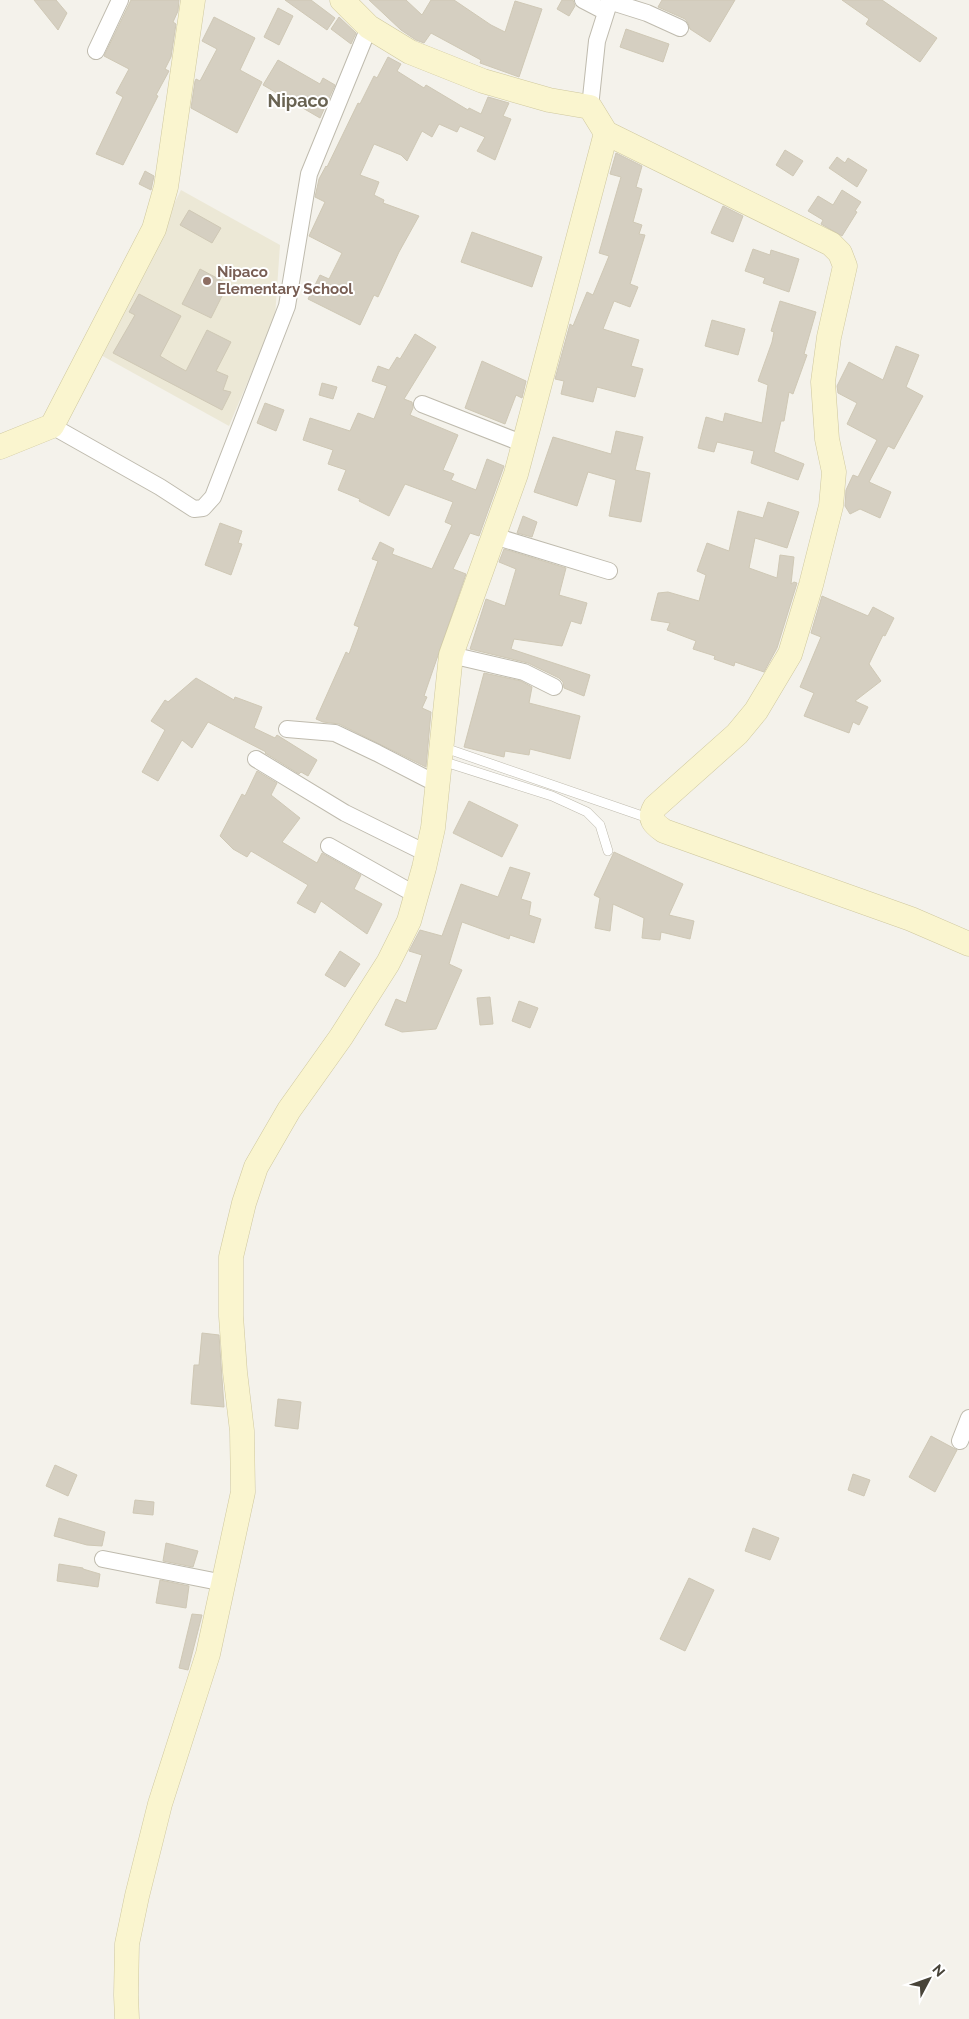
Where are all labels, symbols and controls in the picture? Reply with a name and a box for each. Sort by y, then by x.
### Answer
district label: Nipaco [267,90,329,111]
place label: Nipaco Elementary School [217,263,353,298]
marker: Nipaco Elementary School [201,275,213,287]
north arrow [904,1954,954,2004]
text: N [929,1961,948,1980]

